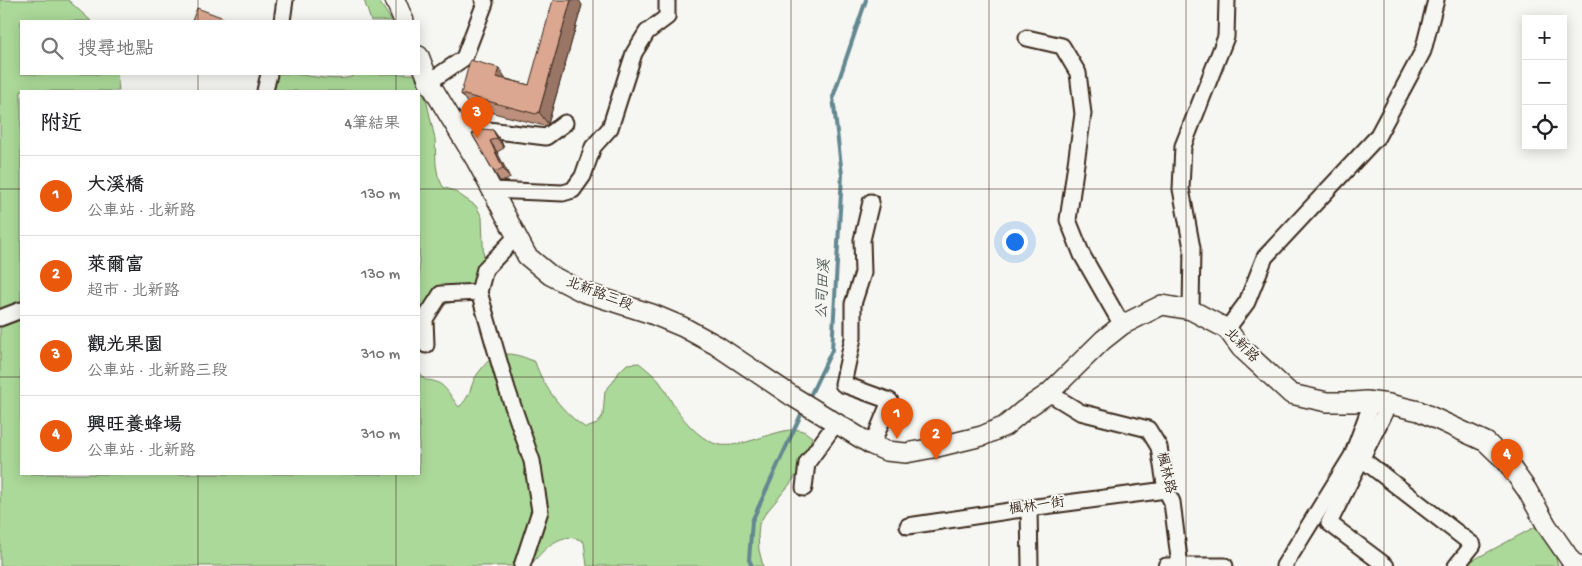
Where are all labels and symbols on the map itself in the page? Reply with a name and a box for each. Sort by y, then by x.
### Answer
pin: 3 [461,97,493,138]
your location [1002,229,1028,255]
water label: 公司田溪 [812,258,835,319]
street label: 北新路三段 [563,274,635,315]
street label: 北新路 [1220,324,1262,367]
pin: 1 [881,398,913,439]
pin: 2 [920,419,952,460]
pin: 4 [1491,439,1523,480]
street label: 楓林路 [1152,450,1179,495]
street label: 楓林一街 [1008,494,1066,519]

